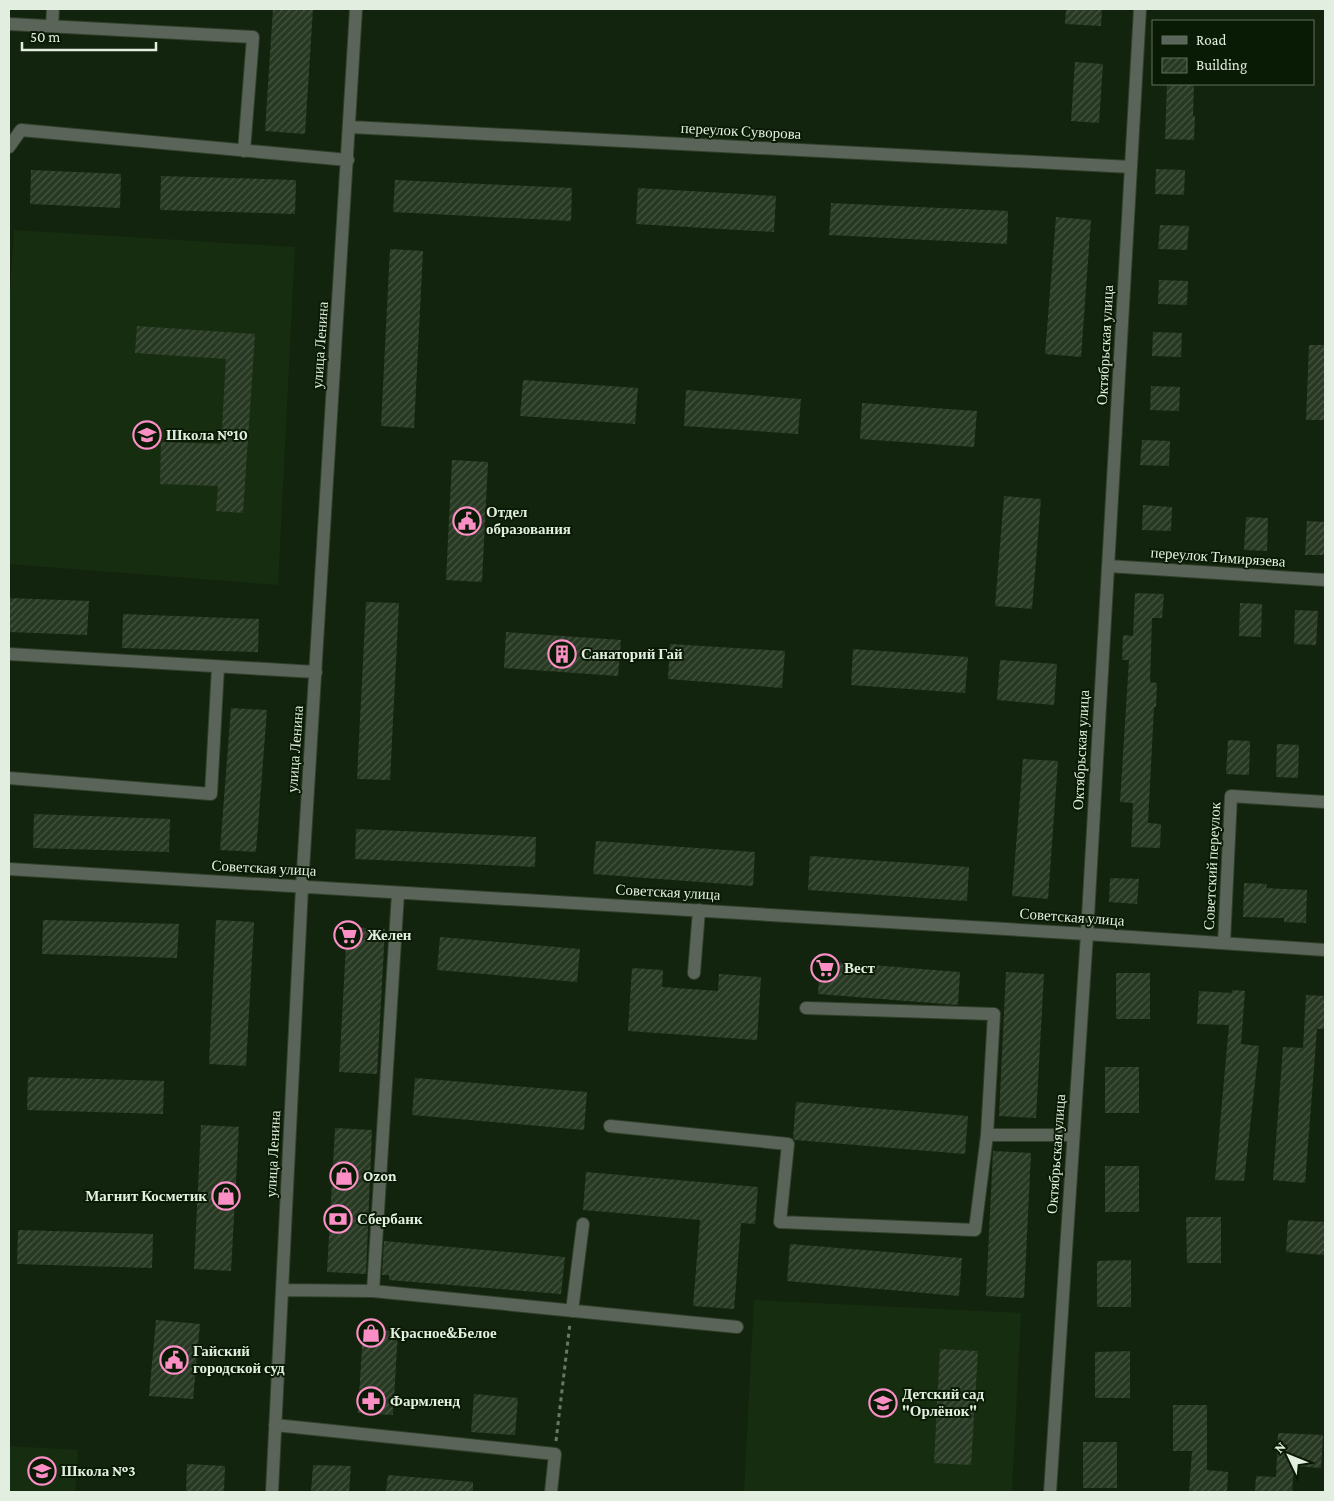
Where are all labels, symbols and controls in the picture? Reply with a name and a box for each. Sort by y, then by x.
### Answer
scale bar [22,20,156,52]
legend [1152,20,1314,85]
text: 50 m [30,29,60,45]
text: Road [1196,32,1227,48]
text: Building [1196,57,1247,74]
street label: переулок Суворова [680,120,802,142]
street label: Октябрьская улица [1094,284,1116,405]
street label: улица Ленина [309,301,331,389]
school or university icon: Школа №10 [132,420,162,450]
place label: Школа №10 [166,427,248,443]
place label: Отдел образования [486,504,571,537]
public building icon: Отдел образования [452,506,482,536]
street label: переулок Тимирязева [1150,544,1286,570]
building icon: Санаторий Гай [547,639,577,669]
place label: Санаторий Гай [581,646,683,662]
street label: Октябрьская улица [1070,689,1092,810]
street label: улица Ленина [284,705,306,793]
street label: Советский переулок [1201,801,1223,930]
street label: Советская улица [211,857,317,879]
street label: Советская улица [615,881,721,903]
street label: Советская улица [1019,905,1125,929]
supermarket icon: Желен [333,920,363,950]
place label: Желен [367,927,412,943]
supermarket icon: Вест [810,953,840,983]
place label: Вест [844,960,876,976]
street label: Октябрьская улица [1044,1093,1068,1215]
street label: улица Ленина [263,1110,283,1198]
shop icon: Ozon [329,1161,359,1191]
place label: Ozon [363,1168,397,1184]
shop icon: Магнит Косметик [211,1181,241,1211]
place label: Магнит Косметик [85,1188,207,1204]
bank icon: Сбербанк [323,1204,353,1234]
place label: Сбербанк [357,1211,423,1227]
shop icon: Красное&Белое [356,1318,386,1348]
place label: Красное&Белое [390,1325,497,1341]
place label: Гайский городской суд [193,1343,285,1376]
public building icon: Гайский городской суд [159,1345,189,1375]
pharmacy icon: Фармленд [356,1386,386,1416]
place label: Детский сад "Орлёнок" [902,1386,985,1419]
school or university icon: Детский сад "Орлёнок" [868,1388,898,1418]
place label: Фармленд [390,1393,460,1409]
north arrow [1264,1431,1314,1481]
text: N [1270,1438,1289,1456]
school or university icon: Школа №3 [27,1456,57,1486]
place label: Школа №3 [61,1463,136,1479]

